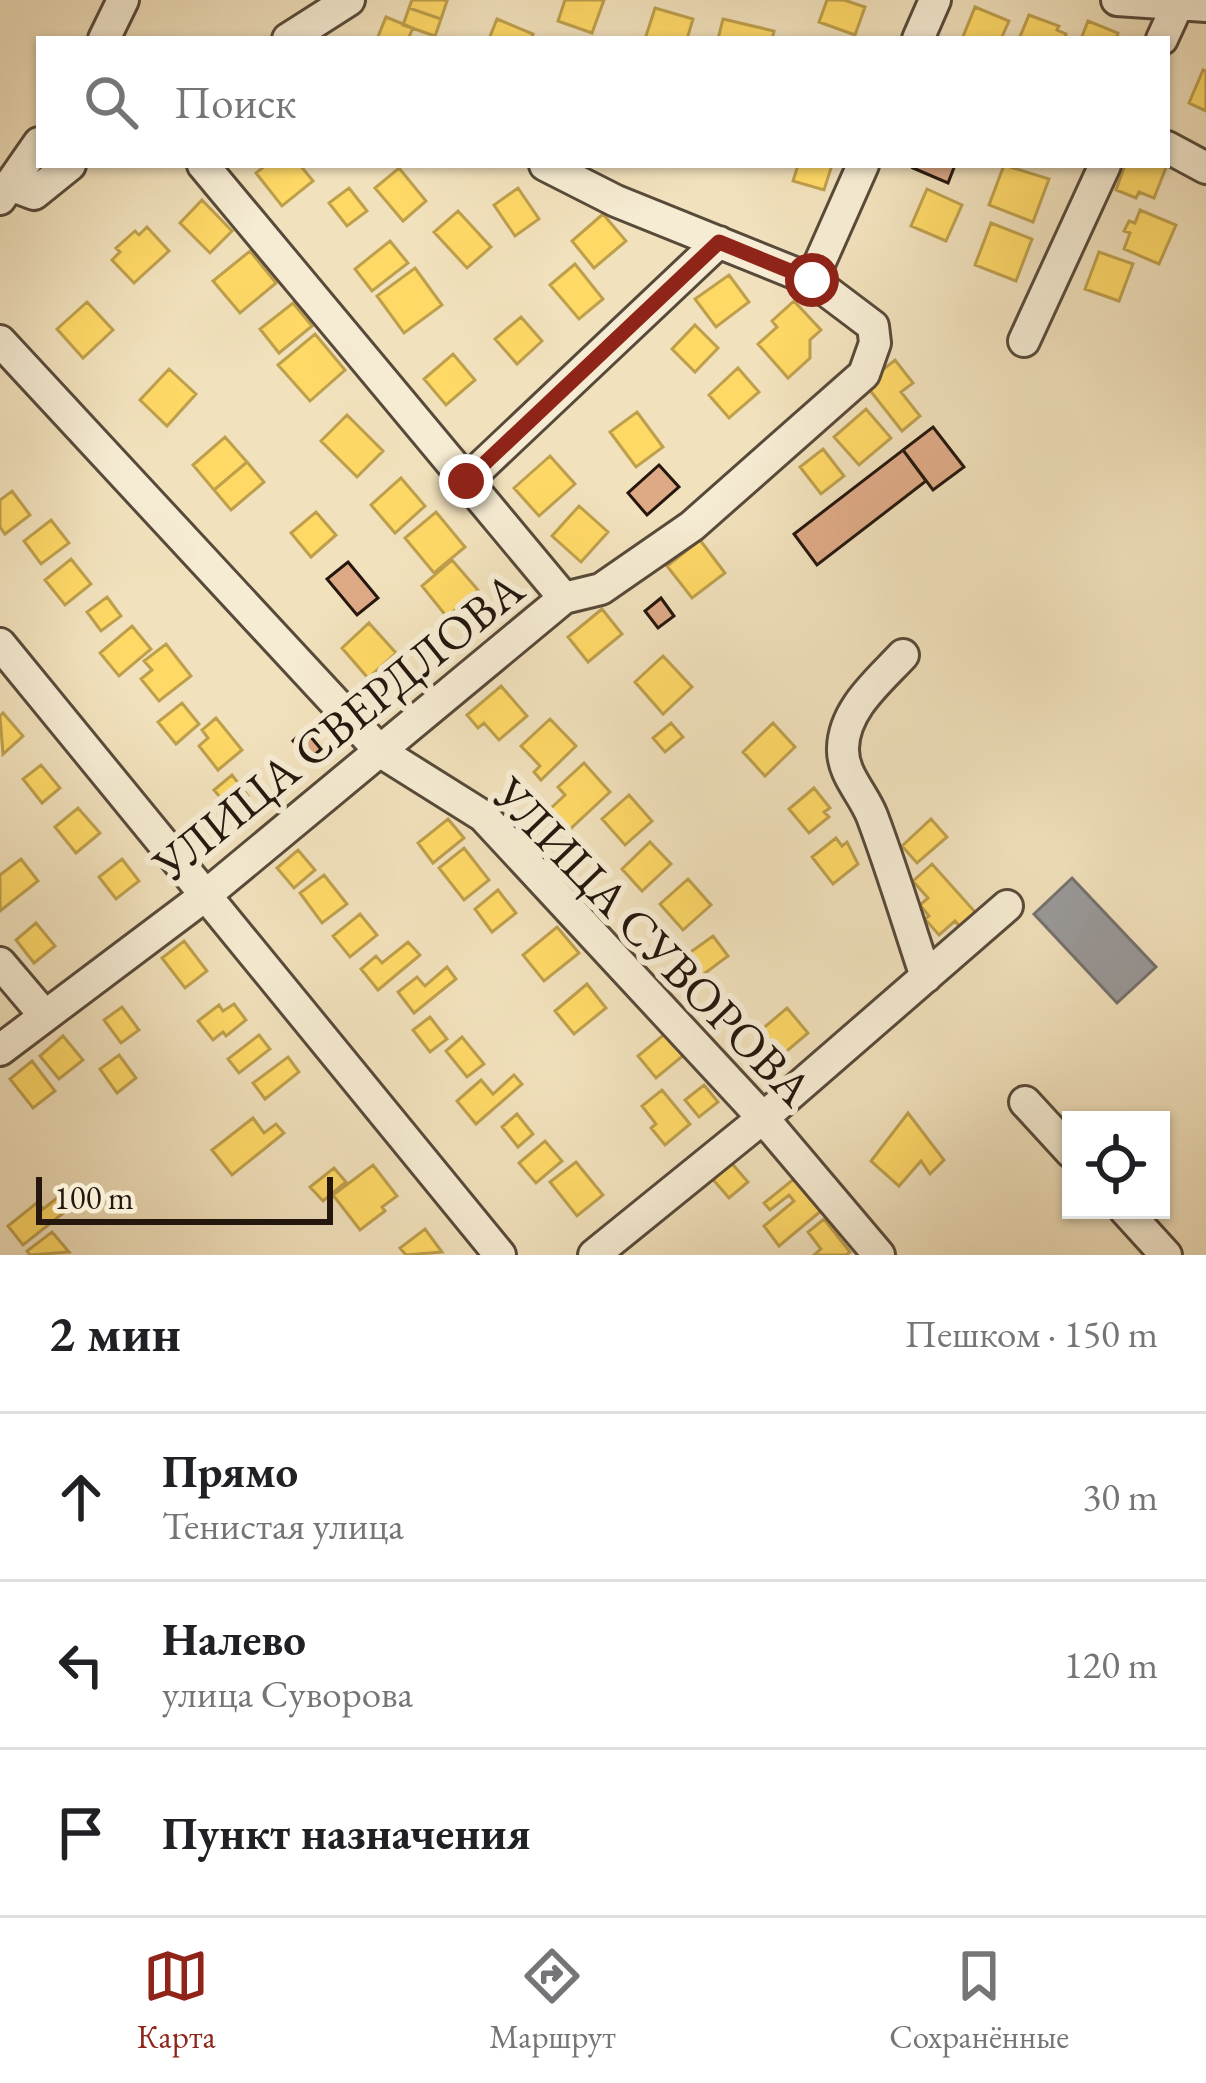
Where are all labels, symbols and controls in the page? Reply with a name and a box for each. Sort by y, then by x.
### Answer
search box [36,36,1170,168]
icon: search [78,69,144,135]
text: Поиск [174,73,296,131]
route start [785,253,839,307]
route end [439,454,493,508]
street label: УЛИЦА СВЕРДЛОВА [139,557,536,895]
street label: УЛИЦА СУВОРОВА [479,763,827,1119]
map controls [1062,1111,1170,1219]
button: locate [1062,1111,1170,1219]
scale bar [36,1171,333,1224]
text: 100 m [54,1176,134,1219]
text: 2 мин [48,1300,181,1366]
text: Пешком · 150 m [905,1308,1158,1359]
text: Прямо [162,1442,298,1500]
icon: ahead [48,1464,114,1530]
text: 30 m [1082,1471,1158,1522]
text: Тенистая улица [162,1500,404,1551]
text: Налево [162,1610,306,1668]
icon: left [48,1632,114,1698]
text: 120 m [1064,1639,1158,1690]
text: улица Суворова [162,1668,413,1719]
icon: arrive [48,1800,114,1866]
text: Пункт назначения [162,1804,531,1862]
tab: Карта [137,1943,216,2058]
tab: Маршрут [489,1943,616,2058]
tab: Сохранённые [889,1943,1069,2058]

